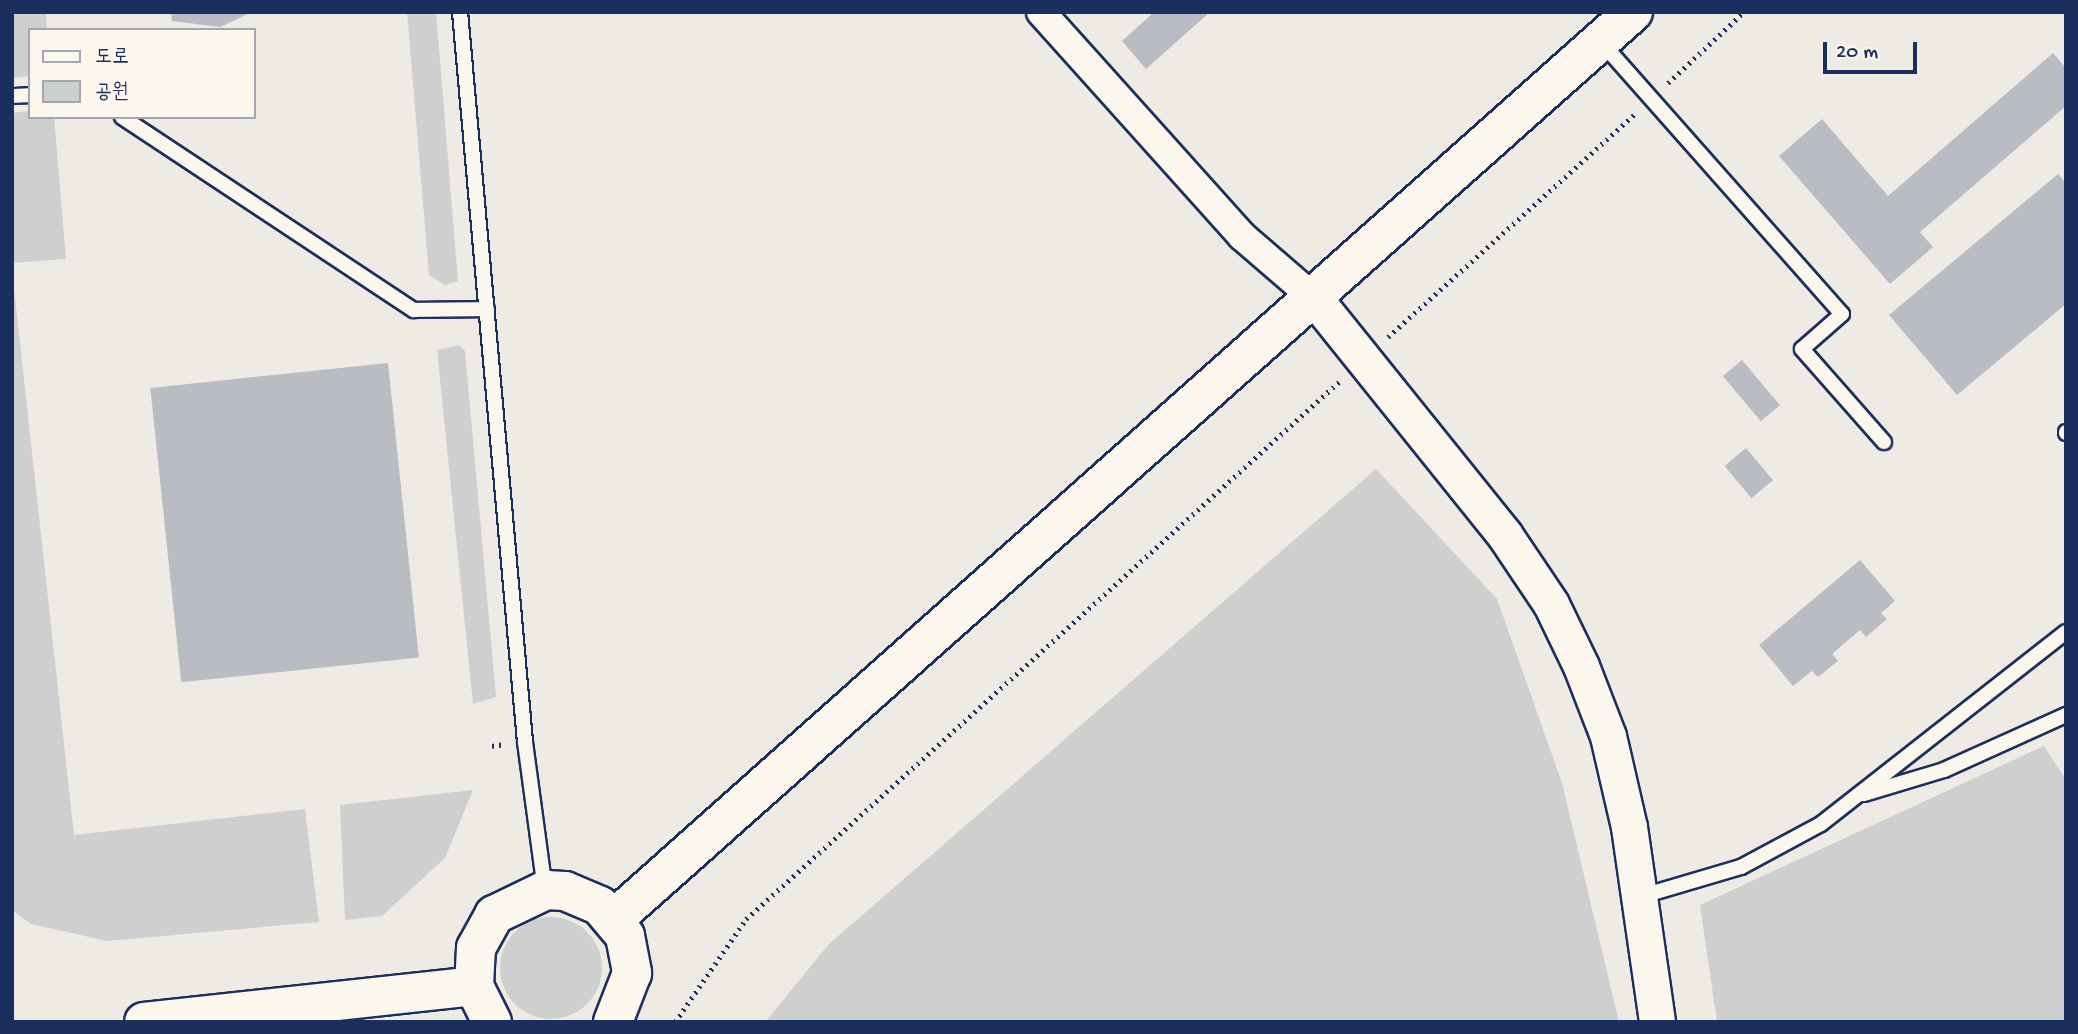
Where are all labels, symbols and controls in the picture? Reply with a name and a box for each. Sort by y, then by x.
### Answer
legend [28,28,256,119]
scale bar [1826,28,1920,72]
text: 20 m [1836,41,1878,66]
text: 도로 [95,46,129,71]
text: 공원 [95,81,129,106]

